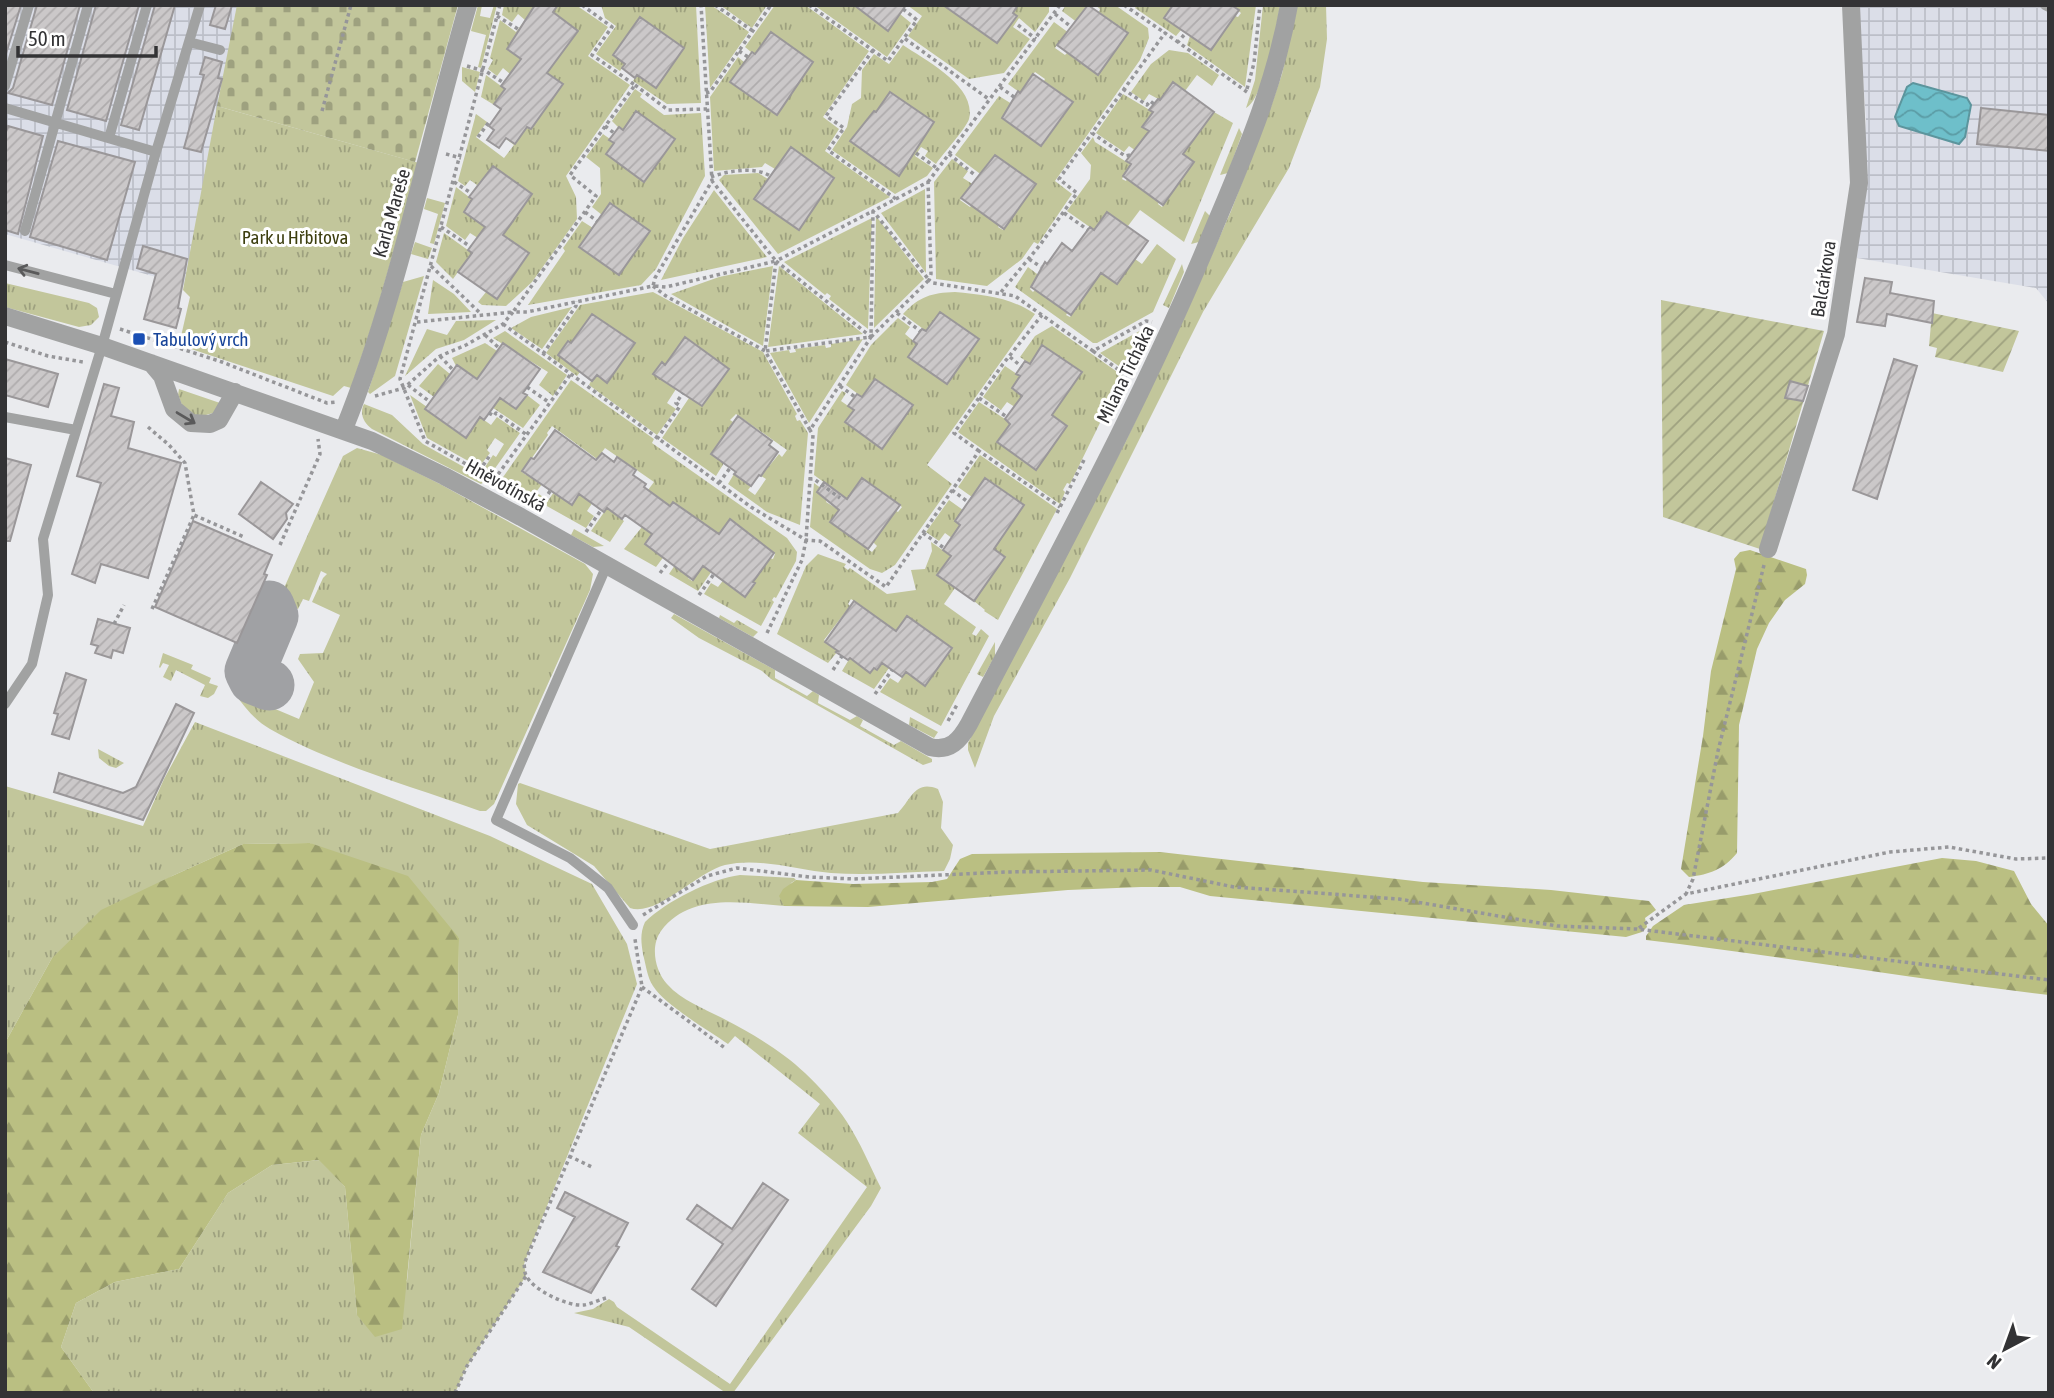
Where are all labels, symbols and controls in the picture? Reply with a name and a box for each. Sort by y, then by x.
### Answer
scale bar [18,14,156,58]
text: 50 m [28,26,66,50]
street label: Karla Mareše [368,166,414,260]
park label: Park u Hřbitova [242,226,348,248]
street label: Balcárkova [1806,239,1840,319]
one-way arrow [17,263,39,276]
street label: Milana Ticháka [1092,321,1158,427]
place label: Tabulový vrch [153,328,249,350]
marker: Tabulový vrch [131,331,147,347]
one-way arrow [176,411,196,425]
street label: Hněvotínská [462,454,550,516]
north arrow [1970,1314,2040,1384]
text: N [1982,1350,2005,1374]

